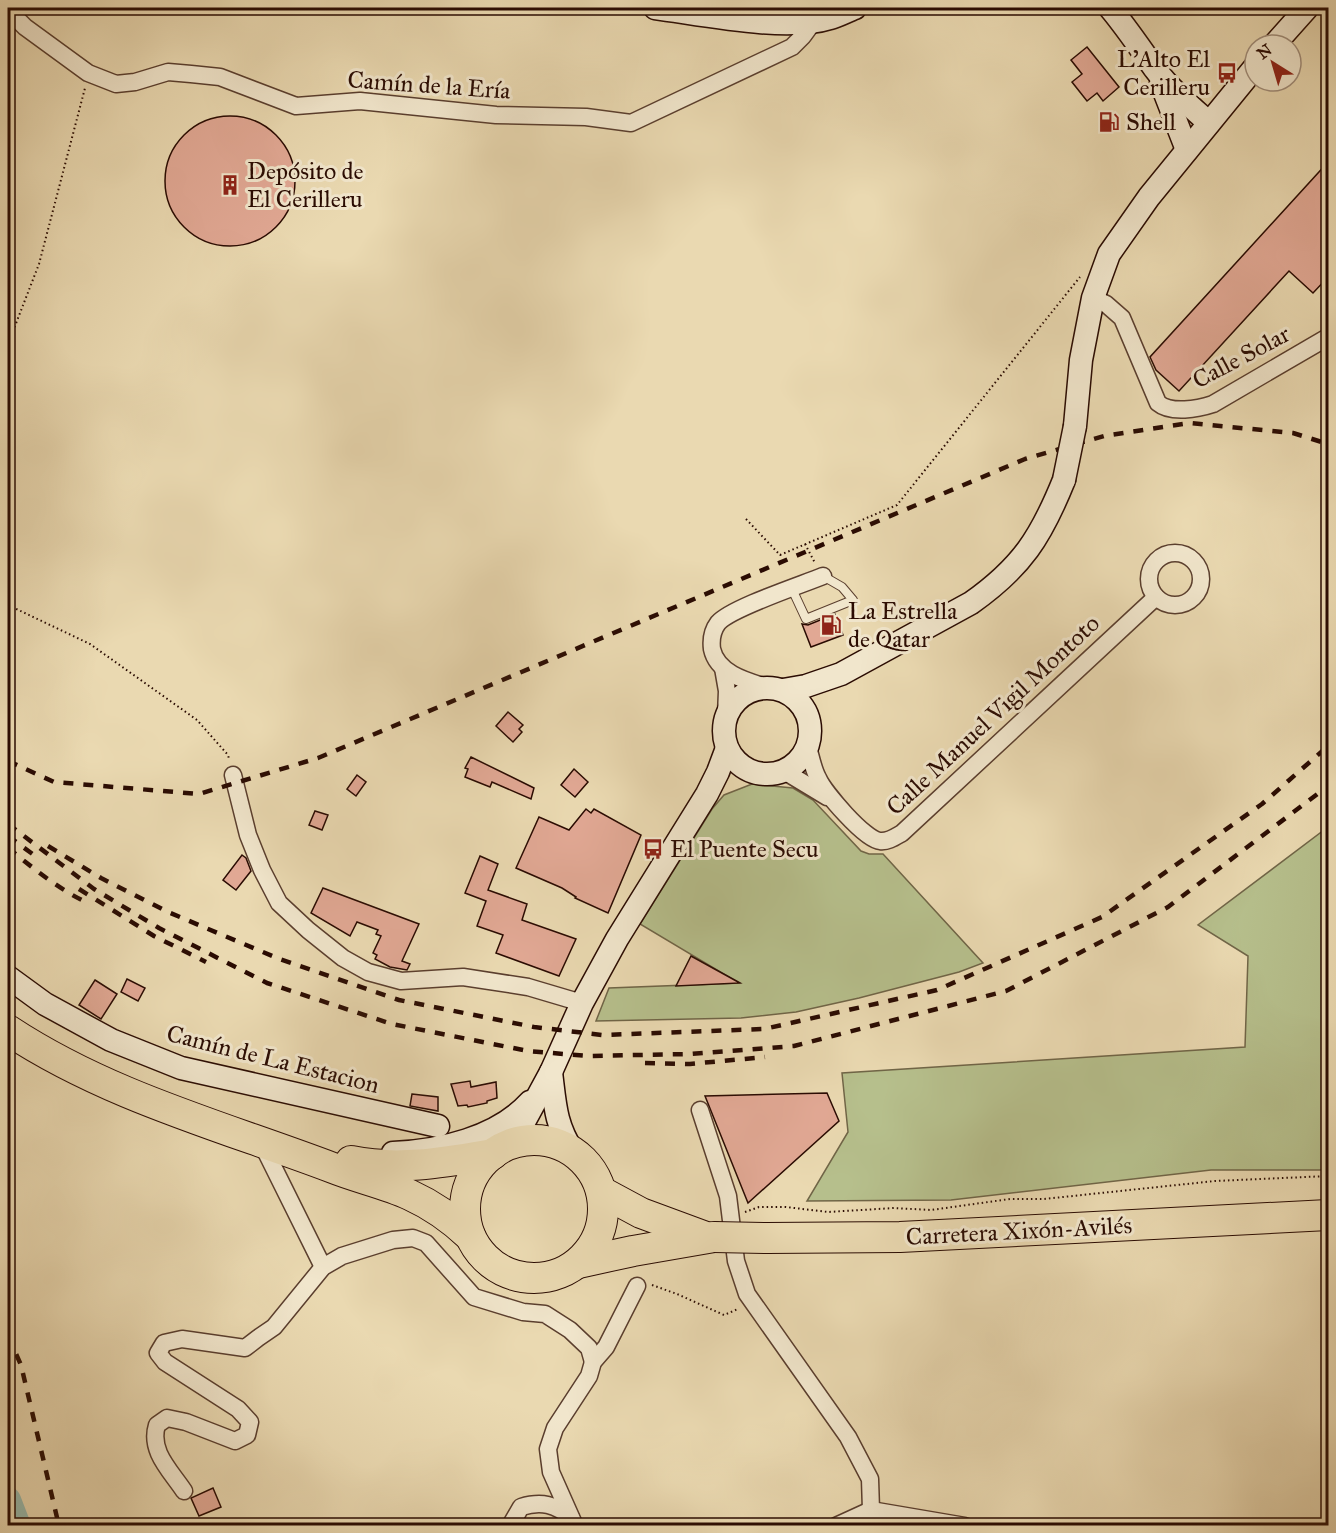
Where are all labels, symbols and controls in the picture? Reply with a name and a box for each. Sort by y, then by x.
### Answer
north arrow [1243,33,1303,93]
text: N [1253,39,1276,63]
place label: L'Alto El Cerilleru [1117,44,1210,102]
bus stop icon: L'Alto El Cerilleru [1215,61,1239,85]
street label: Camín de la Ería [346,64,512,106]
place label: Shell [1126,107,1177,137]
fuel station icon: Shell [1097,110,1121,134]
place label: Depósito de El Cerilleru [247,156,363,214]
building icon: Depósito de El Cerilleru [218,173,242,197]
street label: Calle Solar [1187,319,1295,395]
place label: La Estrella de Qatar [848,596,958,654]
street label: Calle Manuel Vigil Montoto [880,608,1106,822]
fuel station icon: La Estrella de Qatar [819,613,843,637]
place label: El Puente Secu [670,834,819,864]
bus stop icon: El Puente Secu [641,837,665,861]
street label: Camín de La Estacion [164,1018,382,1100]
street label: Carretera Xixón-Avilés [905,1210,1133,1252]

